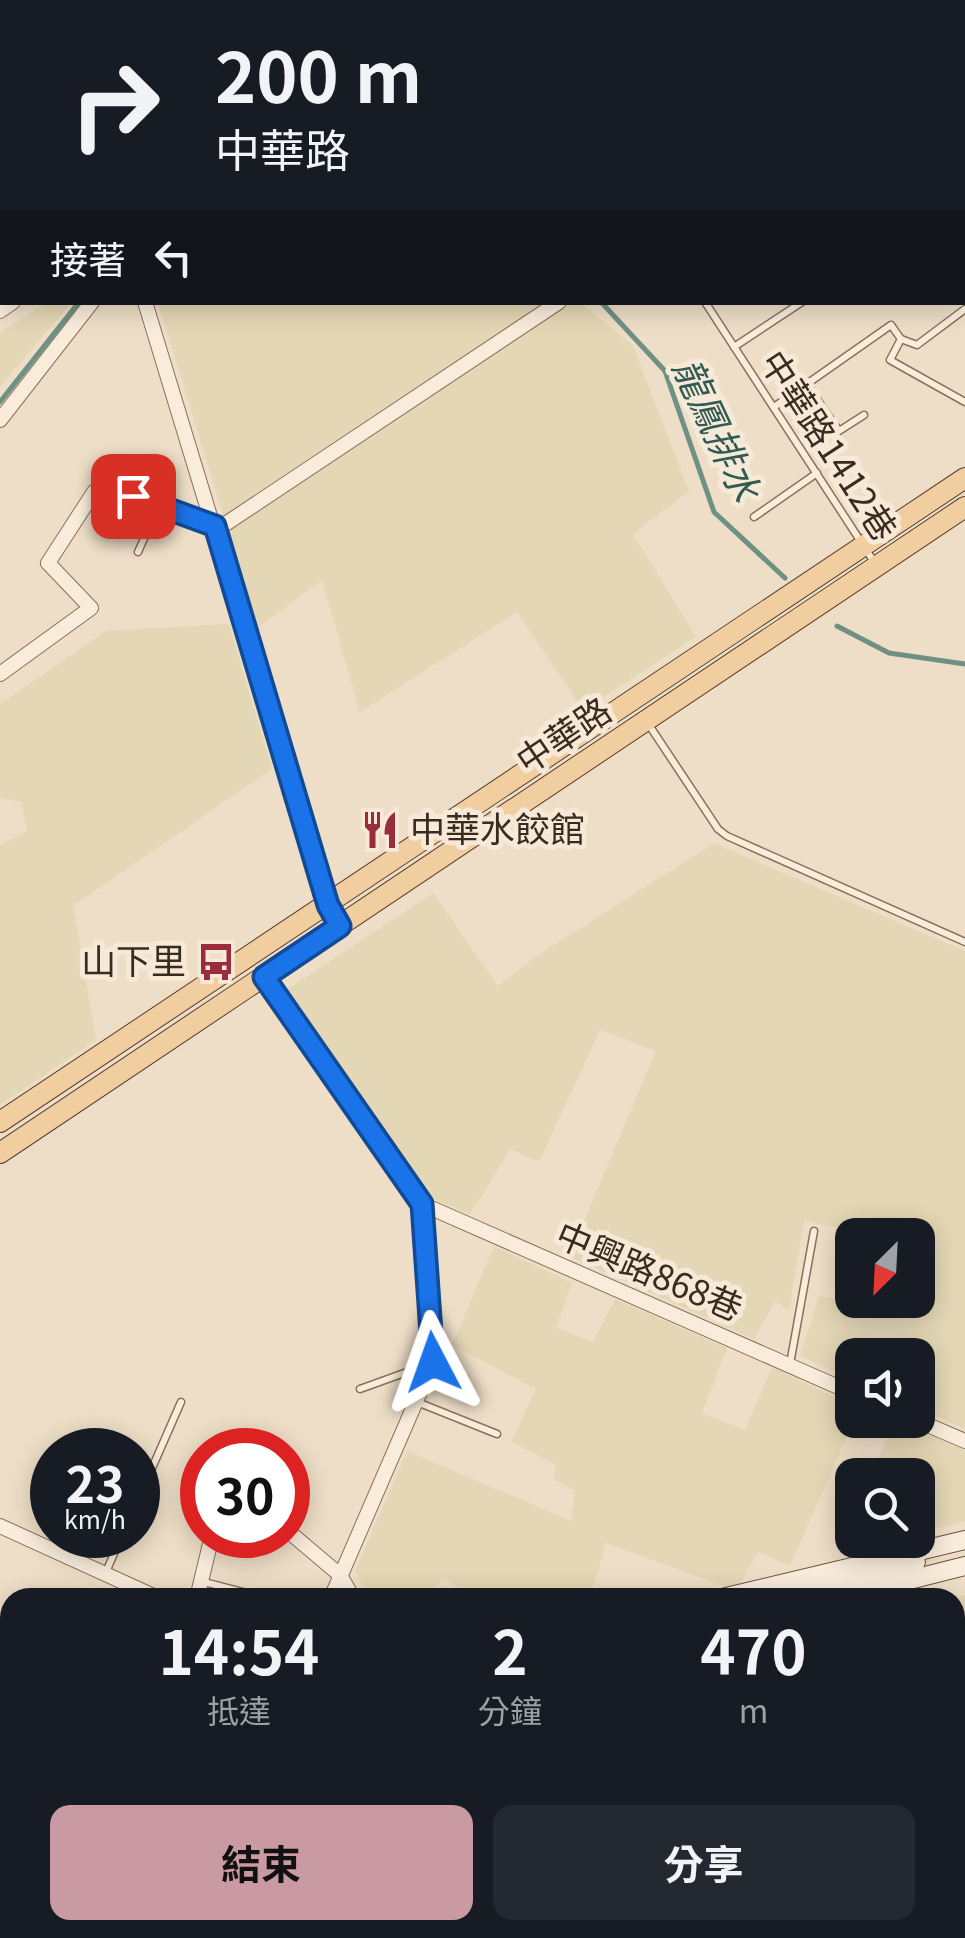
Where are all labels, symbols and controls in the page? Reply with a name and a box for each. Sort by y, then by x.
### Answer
text: 200 m [215,22,422,123]
icon: right [50,40,180,170]
text: 中華路 [215,115,350,180]
text: 接著 [50,230,126,285]
icon: left [146,230,201,285]
street label: 中華路1412巷 [750,339,912,549]
water label: 龍鳳排水 [662,348,777,511]
pin [91,454,176,539]
icon: arrive [106,469,161,524]
street label: 中華路 [504,683,620,784]
place label: 中華水餃館 [410,801,585,852]
restaurant icon: 中華水餃館 [359,809,401,851]
place label: 山下里 [81,933,186,984]
bus stop icon: 山下里 [195,941,237,983]
street label: 中興路868巷 [549,1207,752,1331]
north arrow [835,1218,935,1318]
map controls [835,1218,935,1558]
position arrow [381,1310,485,1414]
button: sound [835,1338,935,1438]
speed limit sign: 30 [180,1428,310,1558]
text: 23 [66,1445,125,1517]
button: search [835,1458,935,1558]
text: km/h [64,1500,126,1536]
text: 14:54 [158,1605,320,1692]
text: 2 [492,1605,528,1692]
text: 470 [700,1605,807,1692]
text: 抵達 [207,1686,271,1732]
text: 分鐘 [478,1686,542,1732]
text: m [739,1686,768,1732]
button: 結束 [50,1805,473,1920]
button: 分享 [493,1805,915,1920]

